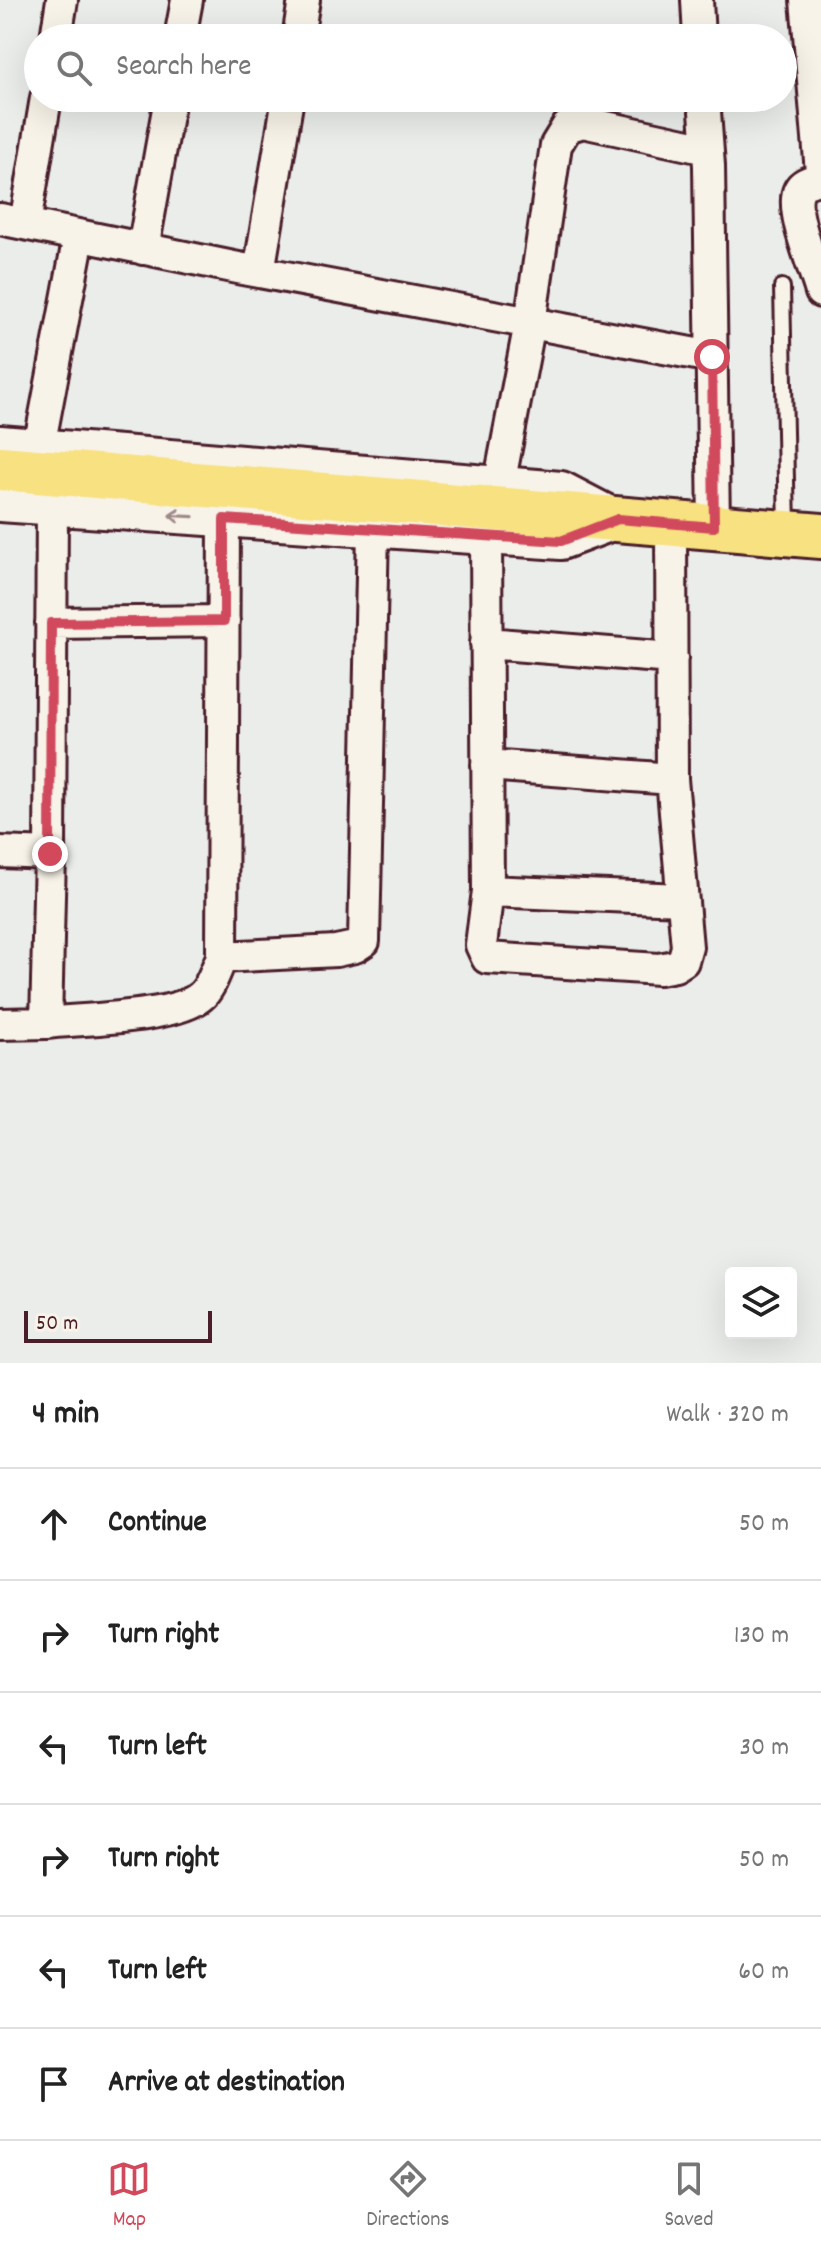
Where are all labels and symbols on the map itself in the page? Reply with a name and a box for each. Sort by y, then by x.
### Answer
route start [694,339,730,375]
one-way arrow [168,509,195,524]
route end [32,836,68,872]
scale bar [24,1307,212,1343]

